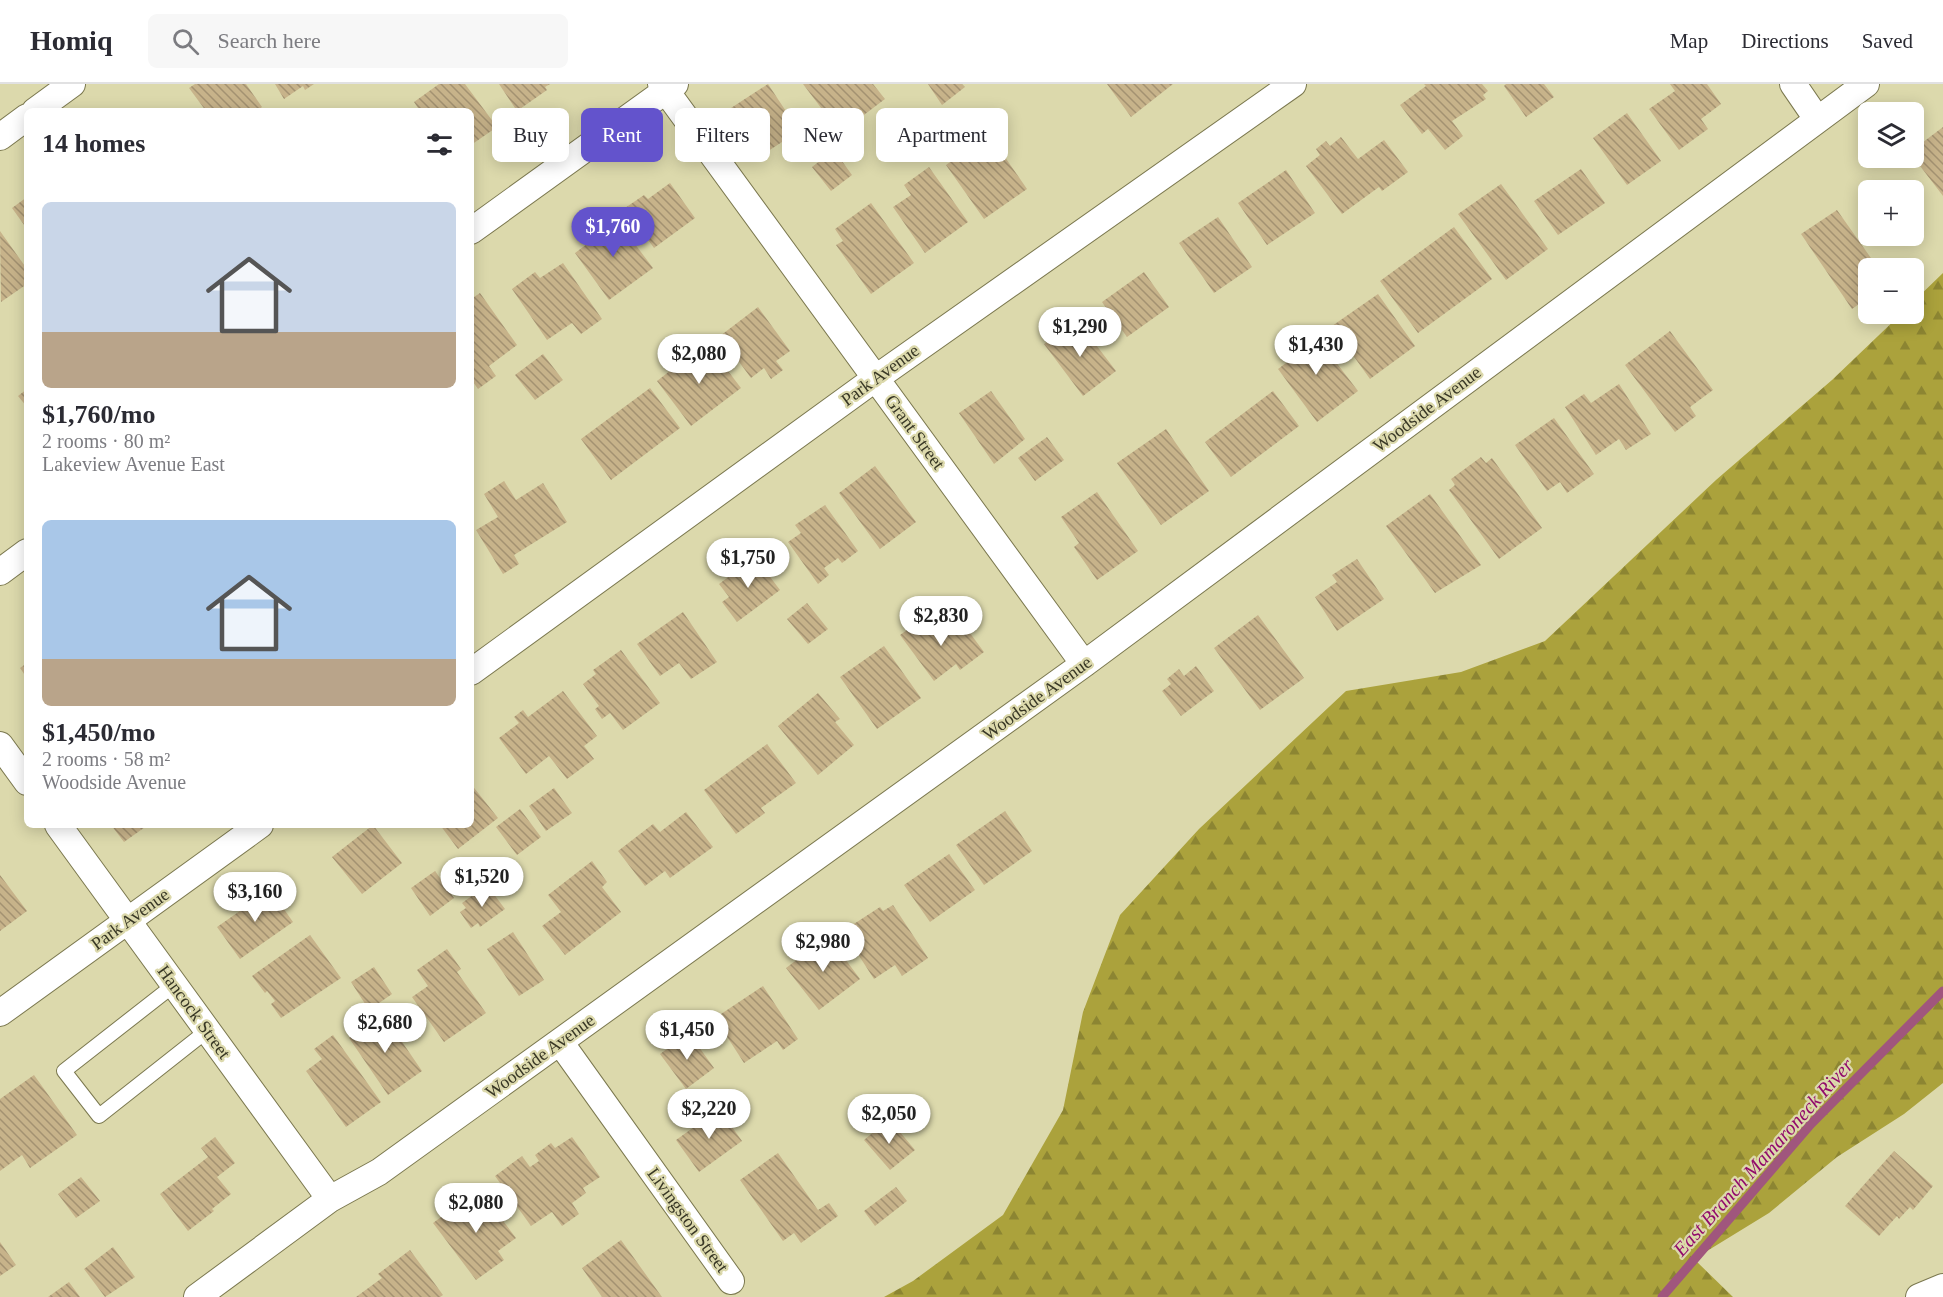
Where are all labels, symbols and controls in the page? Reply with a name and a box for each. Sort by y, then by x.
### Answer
search box [148,14,568,68]
text: Homiq [30,25,112,56]
icon: search [169,25,202,58]
text: Search here [217,28,321,53]
text: Map [1670,29,1708,53]
text: Directions [1741,29,1829,53]
text: Saved [1862,29,1913,53]
map controls [1858,102,1924,324]
button: layers [1858,102,1924,168]
chip: Buy [492,108,569,162]
chip: Rent [581,108,663,162]
chip: Filters [675,108,770,162]
chip: New [782,108,864,162]
chip: Apartment [876,108,1008,162]
icon: filters [423,128,456,161]
text: 14 homes [42,129,145,158]
button: + [1858,180,1924,246]
pin: $1,760 [564,207,662,258]
text: $1,760 [586,215,641,237]
icon: home [195,241,303,349]
button: − [1858,258,1924,324]
pin: $1,290 [1031,307,1129,358]
text: $1,290 [1053,315,1108,337]
pin: $1,430 [1267,325,1365,376]
text: $1,430 [1289,333,1344,355]
pin: $2,080 [650,334,748,385]
street label: Park Avenue [837,340,923,410]
text: $2,080 [672,342,727,364]
street label: Woodside Avenue [1369,362,1485,456]
street label: Grant Street [881,391,949,473]
text: $1,760/mo [42,400,155,429]
text: 2 rooms · 80 m² [42,430,170,452]
text: Lakeview Avenue East [42,453,225,475]
pin: $1,750 [699,538,797,589]
text: $1,750 [721,546,776,568]
icon: home [195,559,303,667]
pin: $2,830 [892,596,990,647]
text: $2,830 [914,604,969,626]
street label: Woodside Avenue [979,652,1095,744]
text: $1,450/mo [42,718,155,747]
text: 2 rooms · 58 m² [42,748,170,770]
text: Woodside Avenue [42,771,186,793]
pin: $1,520 [433,857,531,908]
text: $1,520 [455,865,510,887]
pin: $3,160 [206,872,304,923]
text: $3,160 [228,880,283,902]
street label: Park Avenue [87,884,173,954]
pin: $2,980 [774,922,872,973]
text: $2,980 [796,930,851,952]
street label: Hancock Street [153,961,235,1063]
pin: $2,680 [336,1003,434,1054]
street label: Woodside Avenue [482,1010,598,1102]
pin: $1,450 [638,1010,736,1061]
text: $2,680 [358,1011,413,1033]
text: $1,450 [660,1018,715,1040]
water label: East Branch Mamaroneck River [1668,1054,1857,1261]
pin: $2,220 [660,1089,758,1140]
pin: $2,050 [840,1094,938,1145]
text: $2,220 [682,1097,737,1119]
text: $2,050 [862,1102,917,1124]
street label: Livingston Street [643,1164,733,1276]
pin: $2,080 [427,1183,525,1234]
text: $2,080 [449,1191,504,1213]

